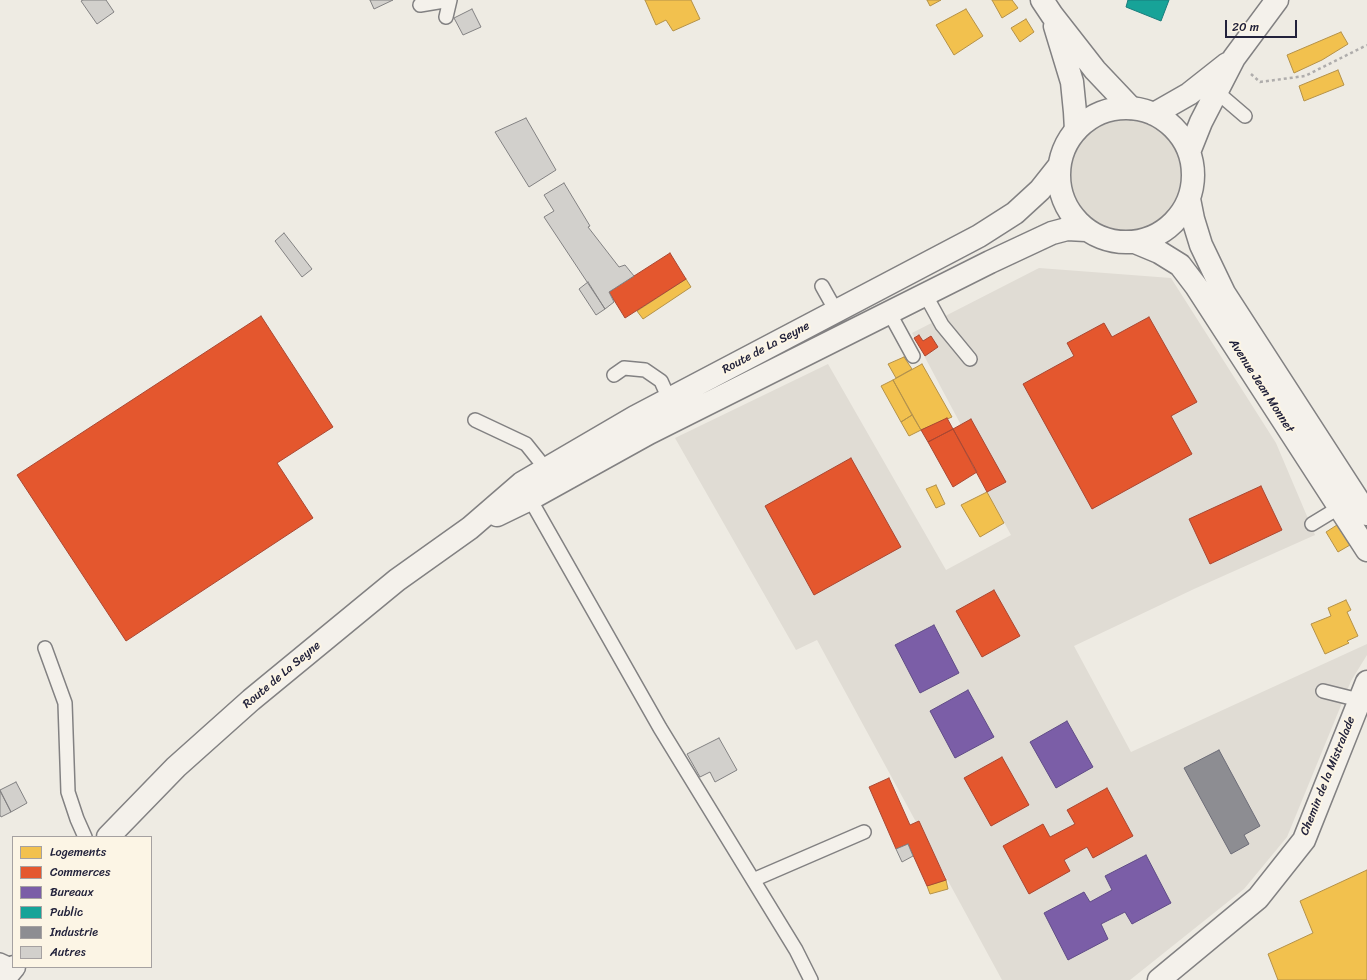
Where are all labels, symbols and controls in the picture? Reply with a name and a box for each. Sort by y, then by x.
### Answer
scale bar [1227,12,1299,38]
text: 20 m [1232,16,1259,38]
street label: Route de La Seyne [720,319,812,377]
street label: Avenue Jean Monnet [1225,337,1297,435]
street label: Route de La Seyne [240,638,324,712]
street label: Chemin de la Mistralade [1298,714,1358,838]
legend [12,836,152,968]
text: Logements [50,841,106,863]
text: Commerces [50,861,110,883]
text: Bureaux [50,881,94,903]
text: Public [50,901,83,923]
text: Industrie [50,921,98,943]
text: Autres [50,941,86,963]

